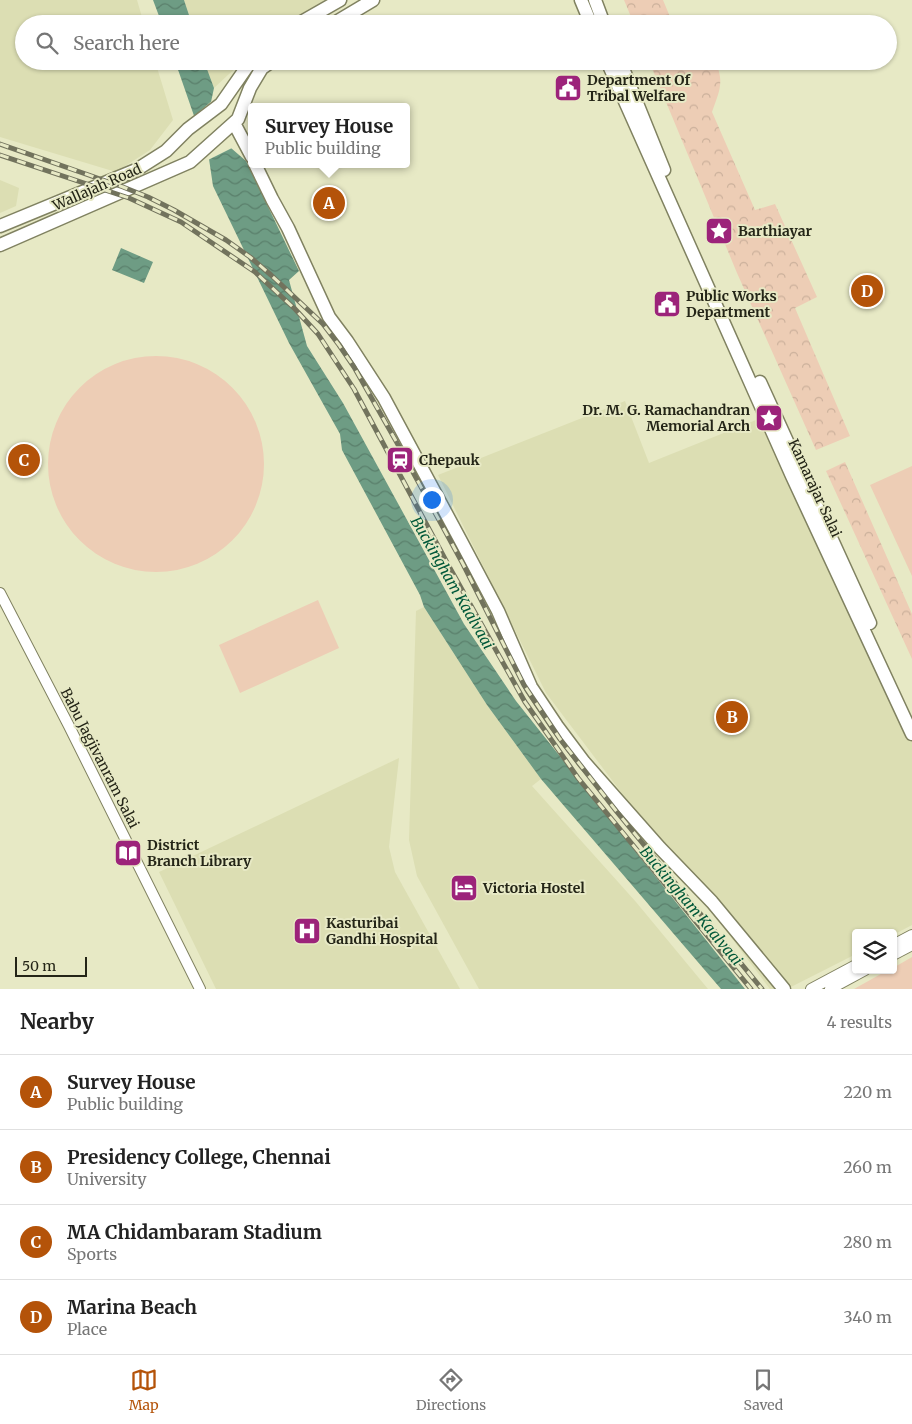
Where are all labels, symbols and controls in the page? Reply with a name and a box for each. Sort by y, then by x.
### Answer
search box [15,15,897,70]
icon: search [33,29,61,57]
text: Search here [73,31,180,55]
place label: Department Of Tribal Welfare [587,71,691,105]
public building icon: Department Of Tribal Welfare [553,73,583,103]
popup [248,103,410,168]
text: Survey House [265,114,393,138]
text: Public building [265,138,381,158]
street label: Wallajah Road [49,159,145,215]
pin: A [313,184,345,222]
place icon: Barthiayar [704,216,734,246]
place label: Barthiayar [738,222,813,240]
pin: D [851,272,883,310]
place label: Public Works Department [686,287,777,321]
public building icon: Public Works Department [652,289,682,319]
place label: Dr. M. G. Ramachandran Memorial Arch [582,401,751,435]
place icon: Dr. M. G. Ramachandran Memorial Arch [754,403,784,433]
street label: Kamarajar Salai [784,436,846,540]
pin: C [8,441,40,479]
station icon: Chepauk [385,445,415,475]
place label: Chepauk [419,451,480,469]
your location [419,487,445,513]
water label: Buckingham Kaalvaai [407,513,498,653]
street label: Babu Jagjivanram Salai [57,685,143,832]
pin: B [716,698,748,736]
place label: District Branch Library [147,836,252,870]
library icon: District Branch Library [113,838,143,868]
water label: Buckingham Kaalvaai [636,842,747,969]
hotel icon: Victoria Hostel [449,873,479,903]
place label: Victoria Hostel [482,879,585,897]
place label: Kasturibai Gandhi Hospital [326,914,438,948]
hospital icon: Kasturibai Gandhi Hospital [292,916,322,946]
map controls [852,929,897,974]
button: layers [852,929,897,974]
scale bar [15,954,88,977]
text: 50 m [22,957,56,975]
text: Nearby [20,1008,94,1035]
text: 4 results [826,1012,892,1032]
text: Survey House [67,1070,196,1094]
text: A [30,1082,42,1102]
text: 220 m [844,1082,892,1102]
text: Public building [67,1094,183,1114]
text: Presidency College, Chennai [67,1145,331,1169]
text: B [30,1157,42,1177]
text: 260 m [843,1157,892,1177]
text: University [67,1169,147,1189]
text: MA Chidambaram Stadium [67,1220,322,1244]
text: C [31,1232,41,1252]
text: 280 m [843,1232,892,1252]
text: Sports [67,1244,117,1264]
text: Marina Beach [67,1295,197,1319]
text: D [30,1307,42,1327]
text: 340 m [843,1307,892,1327]
text: Place [67,1319,107,1339]
tab: Map [129,1366,159,1414]
tab: Directions [416,1366,486,1414]
tab: Saved [744,1366,783,1414]

